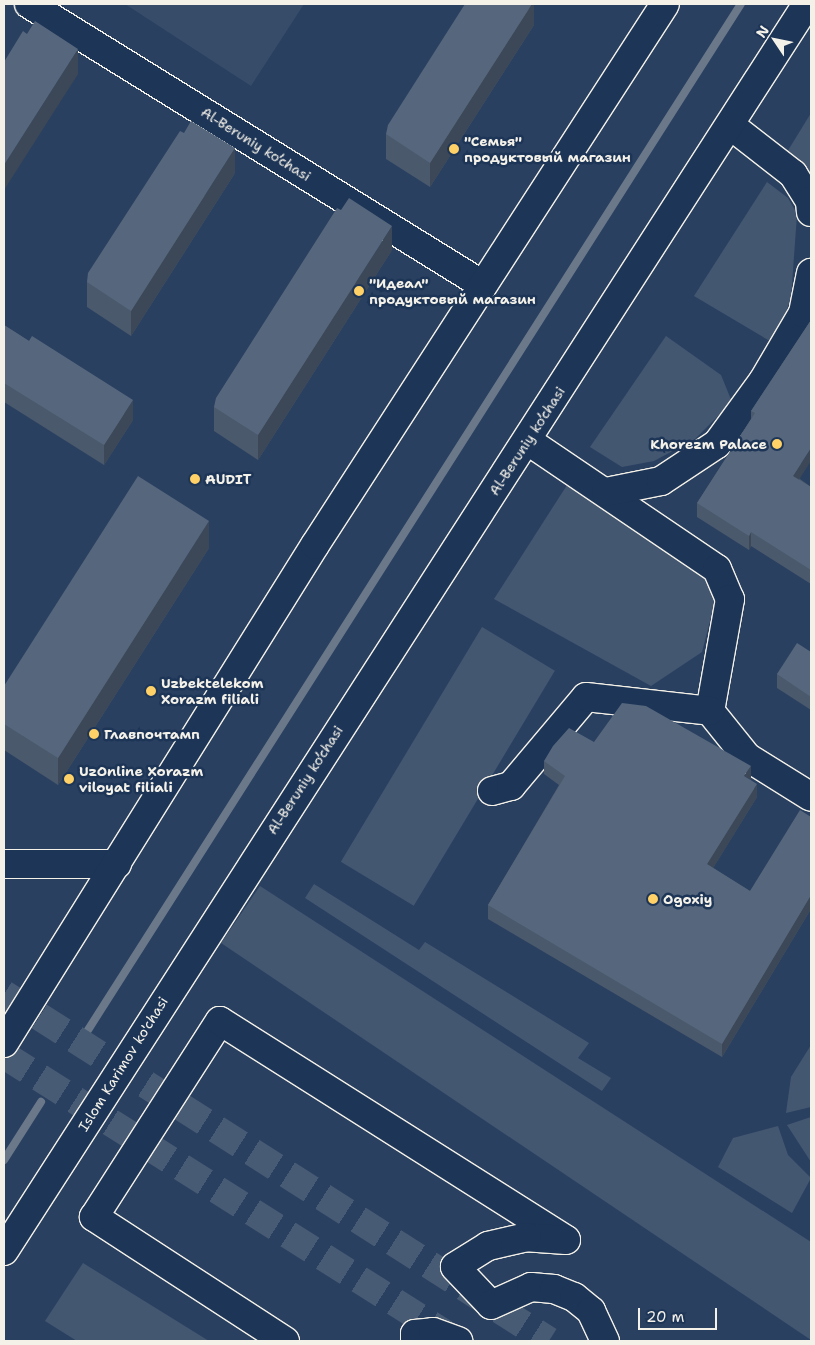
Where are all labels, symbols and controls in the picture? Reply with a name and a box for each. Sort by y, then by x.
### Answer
north arrow [750,15,800,65]
text: N [752,22,773,41]
street label: Al-Beruniy ko’chasi [198,103,314,185]
place label: "Семья" продуктовый магазин [464,133,631,166]
marker: "Семья" продуктовый магазин [448,143,460,155]
place label: "Идеал" продуктовый магазин [369,275,536,308]
marker: "Идеал" продуктовый магазин [353,285,365,297]
street label: Al-Beruniy ko’chasi [486,384,568,498]
place label: Khorezm Palace [650,436,767,452]
marker: Khorezm Palace [771,438,783,450]
place label: AUDIT [205,471,252,487]
marker: AUDIT [189,473,201,485]
place label: Uzbektelekom Xorazm filiali [161,675,263,708]
marker: Uzbektelekom Xorazm filiali [145,685,157,697]
street label: Al-Beruniy ko’chasi [264,723,346,837]
place label: Главпочтамп [104,726,200,742]
marker: Главпочтамп [88,728,100,740]
place label: UzOnline Xorazm viloyat filiali [79,763,203,796]
marker: UzOnline Xorazm viloyat filiali [63,773,75,785]
place label: Ogoxiy [663,891,712,907]
marker: Ogoxiy [647,893,659,905]
street label: Islom Karimov ko'chasi [75,994,171,1134]
scale bar [640,1298,719,1330]
text: 20 m [646,1307,685,1327]

